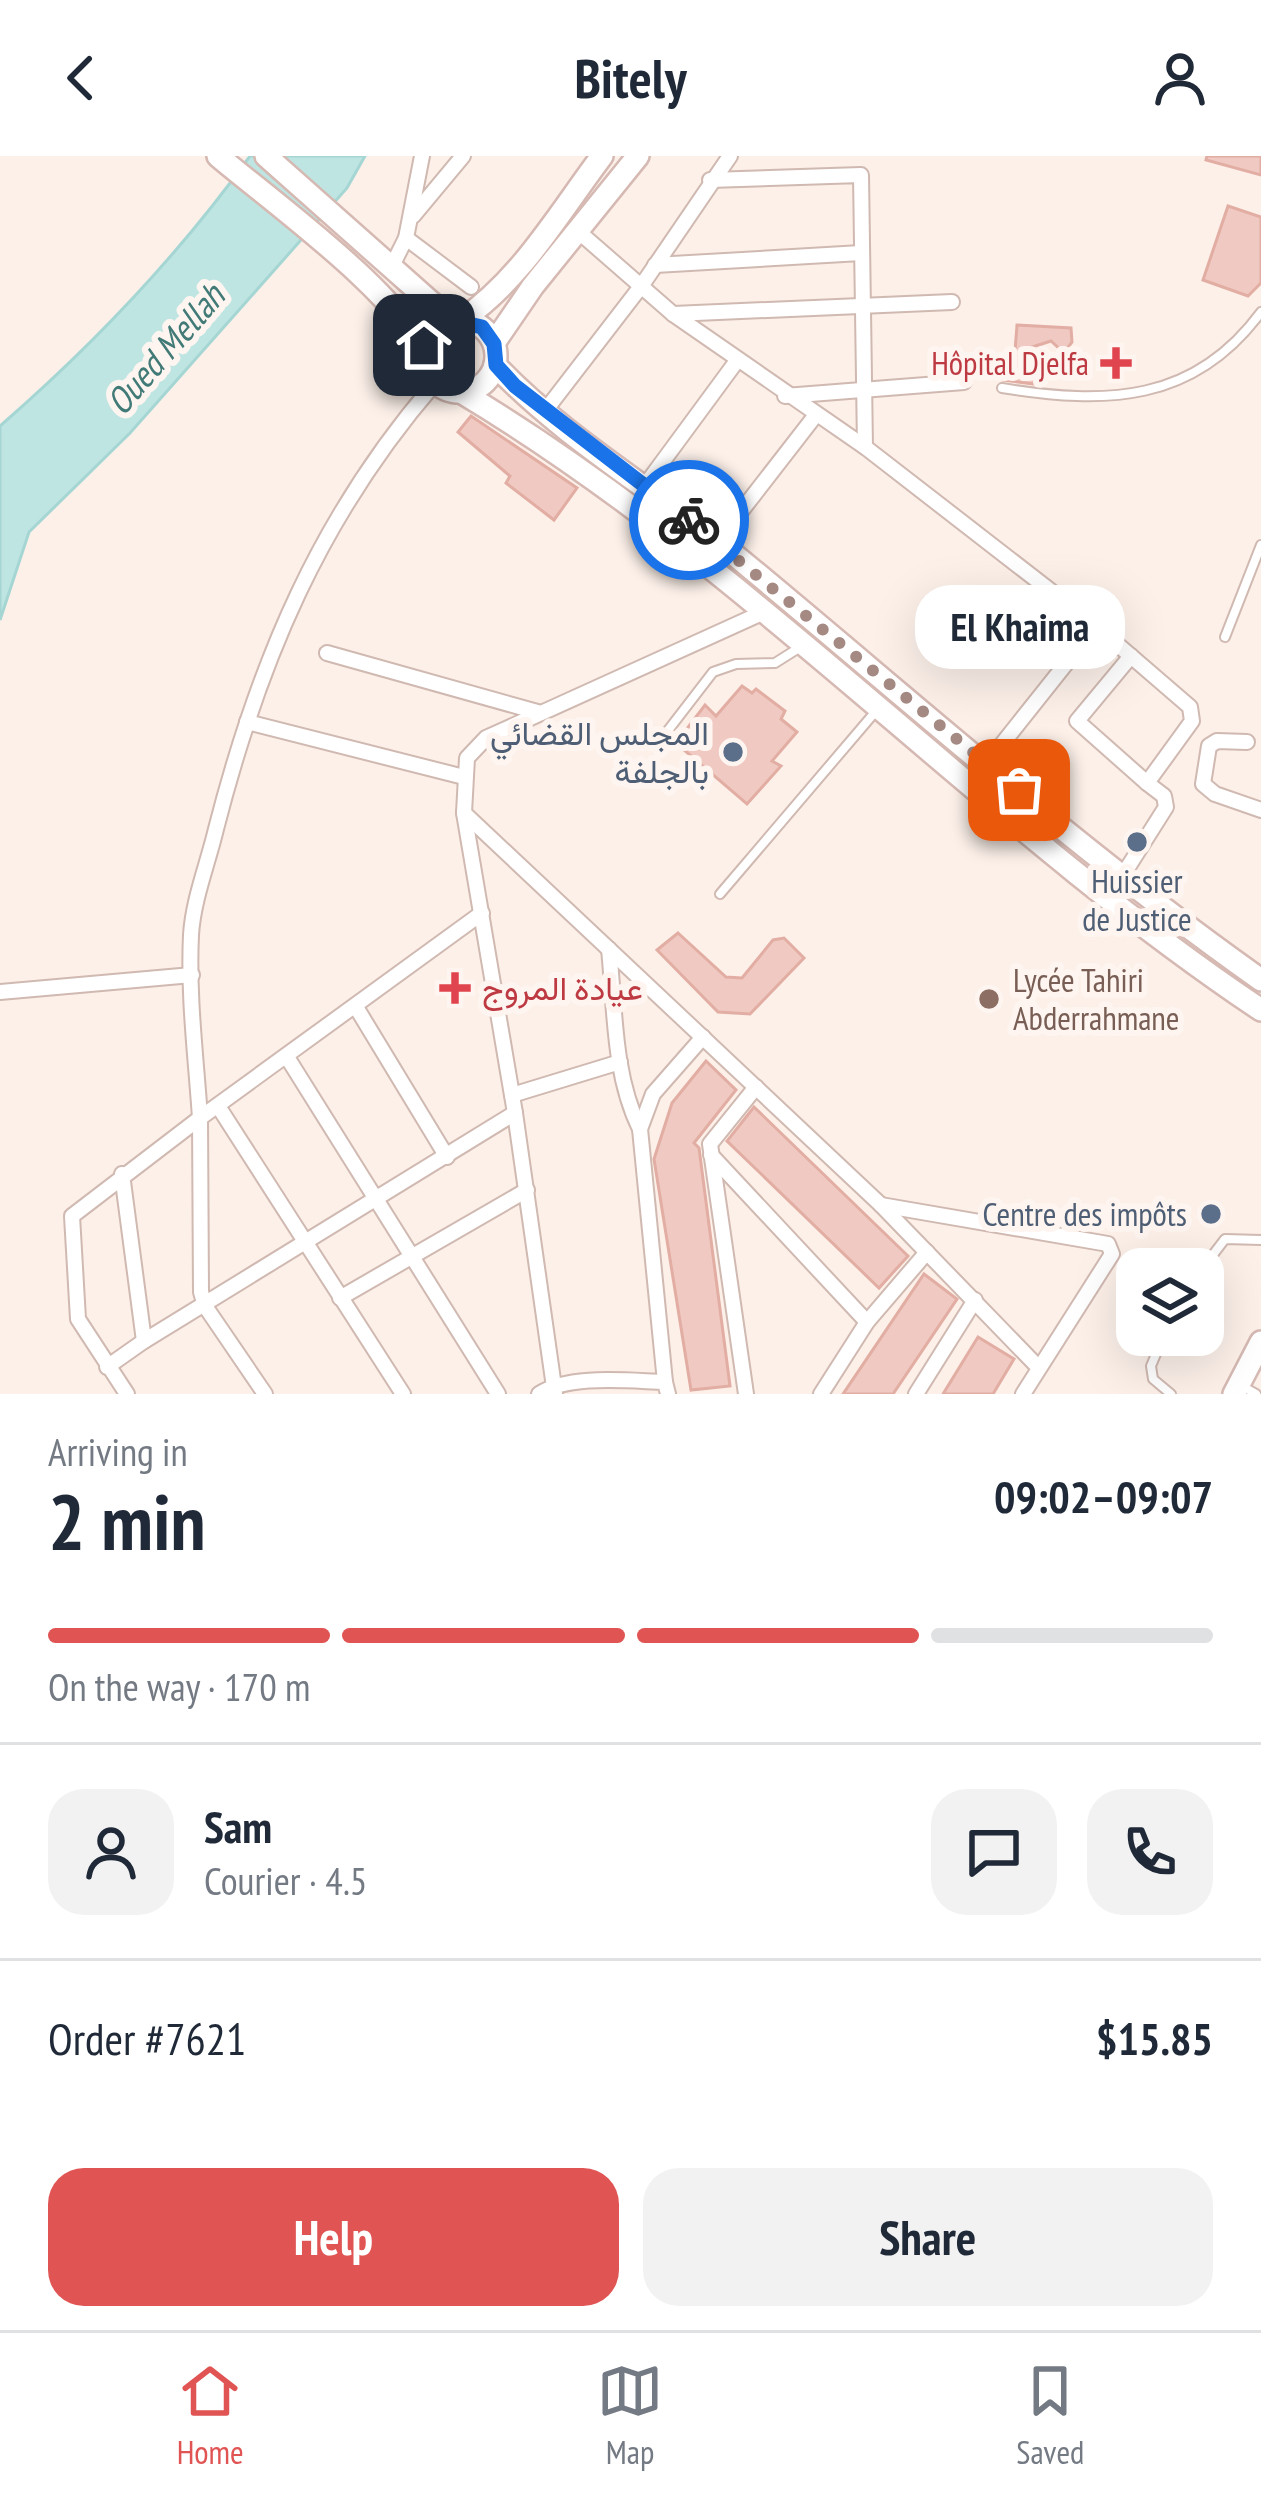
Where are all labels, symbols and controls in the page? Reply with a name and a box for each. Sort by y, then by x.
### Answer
text: Bitely [574,43,687,113]
icon: back [48,45,114,111]
icon: person [1147,45,1213,111]
water label: Oued Mellah [95,272,236,424]
pin [373,294,475,396]
icon: home [391,312,457,378]
place label: Hôpital Djelfa [931,341,1089,384]
marker: Hôpital Djelfa [1100,347,1132,379]
courier [629,460,749,580]
icon: bike [656,487,722,553]
callout: El Khaima [914,586,1124,670]
text: El Khaima [951,601,1089,652]
place label: المجلس القضائي بالجلفة [490,711,709,792]
marker: المجلس القضائي بالجلفة [720,739,746,765]
pin [968,739,1070,841]
icon: bag [986,757,1052,823]
marker: Huissier de Justice [1124,829,1150,855]
place label: Huissier de Justice [1082,859,1192,940]
place label: Lycée Tahiri Abderrahmane [1013,958,1179,1039]
place label: عيادة المروج [482,966,643,1011]
marker: عيادة المروج [439,972,471,1004]
marker: Lycée Tahiri Abderrahmane [976,986,1002,1012]
place label: Centre des impôts [982,1192,1187,1235]
marker: Centre des impôts [1198,1201,1224,1227]
map controls [1116,1248,1224,1356]
button: layers [1116,1248,1224,1356]
text: Arriving in [48,1426,188,1477]
text: 09:02–09:07 [994,1467,1213,1525]
text: 2 min [48,1471,206,1572]
text: On the way · 170 m [48,1661,310,1712]
button: person [48,1789,174,1915]
button: chat [931,1789,1057,1915]
button: phone [1087,1789,1213,1915]
text: Sam [204,1797,272,1855]
text: Courier · 4.5 [204,1855,367,1906]
text: Order #7621 [48,2009,246,2067]
text: $15.85 [1096,2009,1213,2067]
button: Help [48,2168,619,2306]
button: Share [643,2168,1213,2306]
tab: Home [177,2358,244,2473]
tab: Map [597,2358,663,2473]
tab: Saved [1016,2358,1084,2473]

